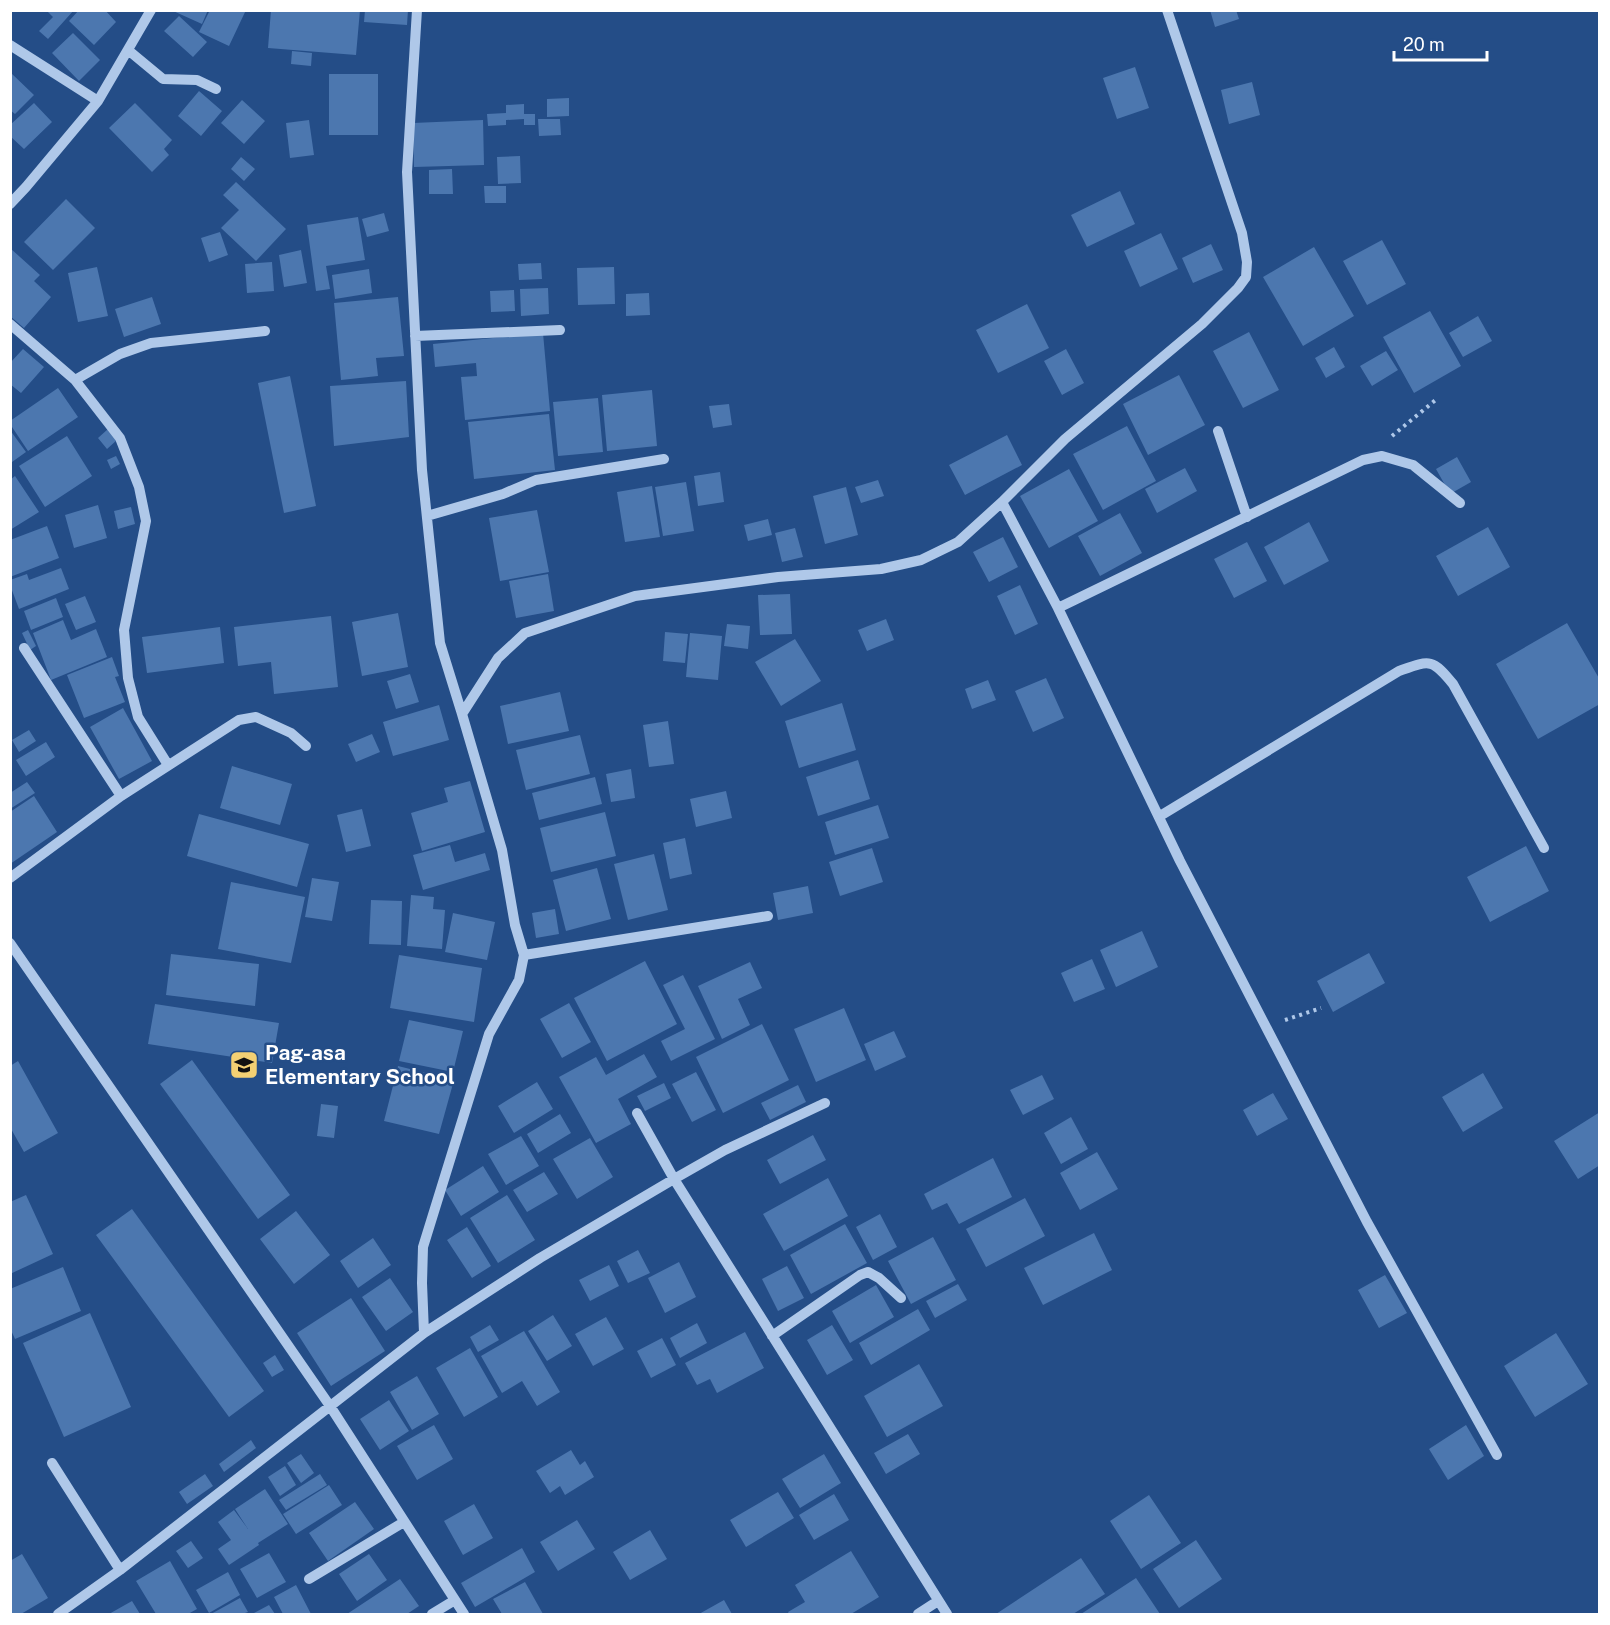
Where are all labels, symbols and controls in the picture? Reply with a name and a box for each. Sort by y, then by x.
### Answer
scale bar [1394,24,1487,62]
text: 20 m [1403,34,1445,55]
place label: Pag-asa Elementary School [265,1040,455,1089]
school or university icon: Pag-asa Elementary School [228,1049,260,1081]

